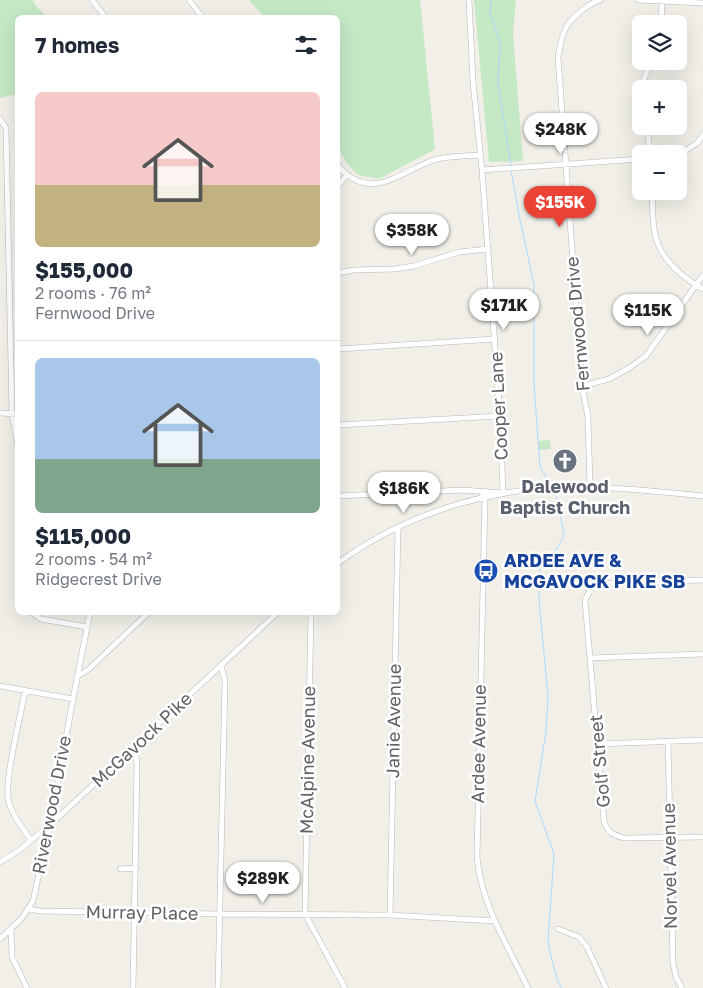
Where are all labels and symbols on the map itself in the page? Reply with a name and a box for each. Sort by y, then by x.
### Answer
pin: $248K [526,112,596,155]
pin: $155K [525,186,595,228]
pin: $358K [377,214,447,256]
street label: Fernwood Drive [560,256,594,392]
pin: $171K [469,288,539,331]
pin: $115K [613,294,683,336]
street label: Cooper Lane [484,351,512,461]
church icon: Dalewood Baptist Church [552,448,578,474]
pin: $186K [369,472,439,514]
place label: Dalewood Baptist Church [500,475,630,518]
place label: ARDEE AVE & MCGAVOCK PIKE SB [504,549,686,592]
bus stop icon: ARDEE AVE & MCGAVOCK PIKE SB [473,558,499,584]
street label: Janie Avenue [381,664,405,778]
street label: Ardee Avenue [466,684,490,804]
street label: McAlpine Avenue [295,686,319,834]
street label: McGavock Pike [86,687,196,792]
street label: Golf Street [584,714,614,808]
street label: Riverwood Drive [27,734,75,876]
street label: Norvel Avenue [657,803,681,929]
pin: $289K [228,862,298,904]
street label: Murray Place [86,900,198,924]

